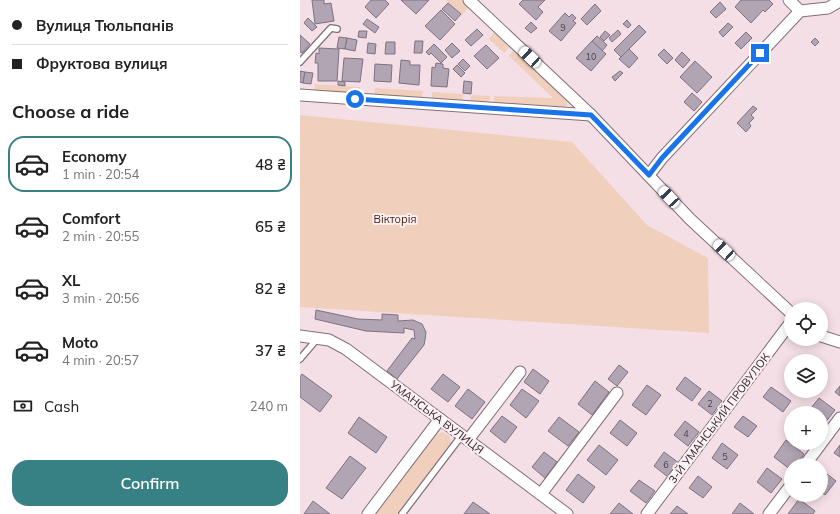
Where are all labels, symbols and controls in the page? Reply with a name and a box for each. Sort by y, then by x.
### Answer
text: Вулиця Тюльпанів [36,16,174,35]
house number: 9 [560,22,566,33]
car [517,44,543,70]
route end [751,44,769,62]
house number: 10 [586,51,596,62]
text: Фруктова вулиця [36,54,168,73]
route start [346,90,364,108]
text: Choose a ride [12,100,129,123]
icon: car [14,146,50,182]
text: Economy [62,147,127,166]
text: 48 ₴ [255,155,286,174]
text: 1 min · 20:54 [62,166,139,182]
car [656,184,682,210]
icon: car [14,208,50,244]
text: Comfort [62,209,120,228]
park label: Вікторія [374,212,416,226]
text: 65 ₴ [255,217,286,236]
text: 2 min · 20:55 [62,228,139,244]
car [711,237,737,263]
icon: car [14,270,50,306]
text: XL [62,271,80,290]
text: 82 ₴ [255,279,286,298]
text: 3 min · 20:56 [62,290,139,306]
map controls [784,302,828,502]
button: locate [784,302,828,346]
icon: car [14,332,50,368]
text: Moto [62,333,98,352]
text: 37 ₴ [255,341,286,360]
street label: 3-Й УМАНСЬКИЙ ПРОВУЛОК [665,349,773,486]
text: 4 min · 20:57 [62,352,139,368]
button: layers [784,354,828,398]
street label: УМАНСЬКА ВУЛИЦЯ [387,377,487,457]
icon: cash [12,395,34,417]
text: Cash [44,397,79,416]
text: 240 m [250,398,288,414]
house number: 2 [707,398,713,409]
button: + [784,406,828,450]
house number: 4 [683,428,689,439]
house number: 5 [722,451,728,462]
button: − [784,458,828,502]
house number: 6 [663,459,669,470]
button: Confirm [12,460,288,506]

